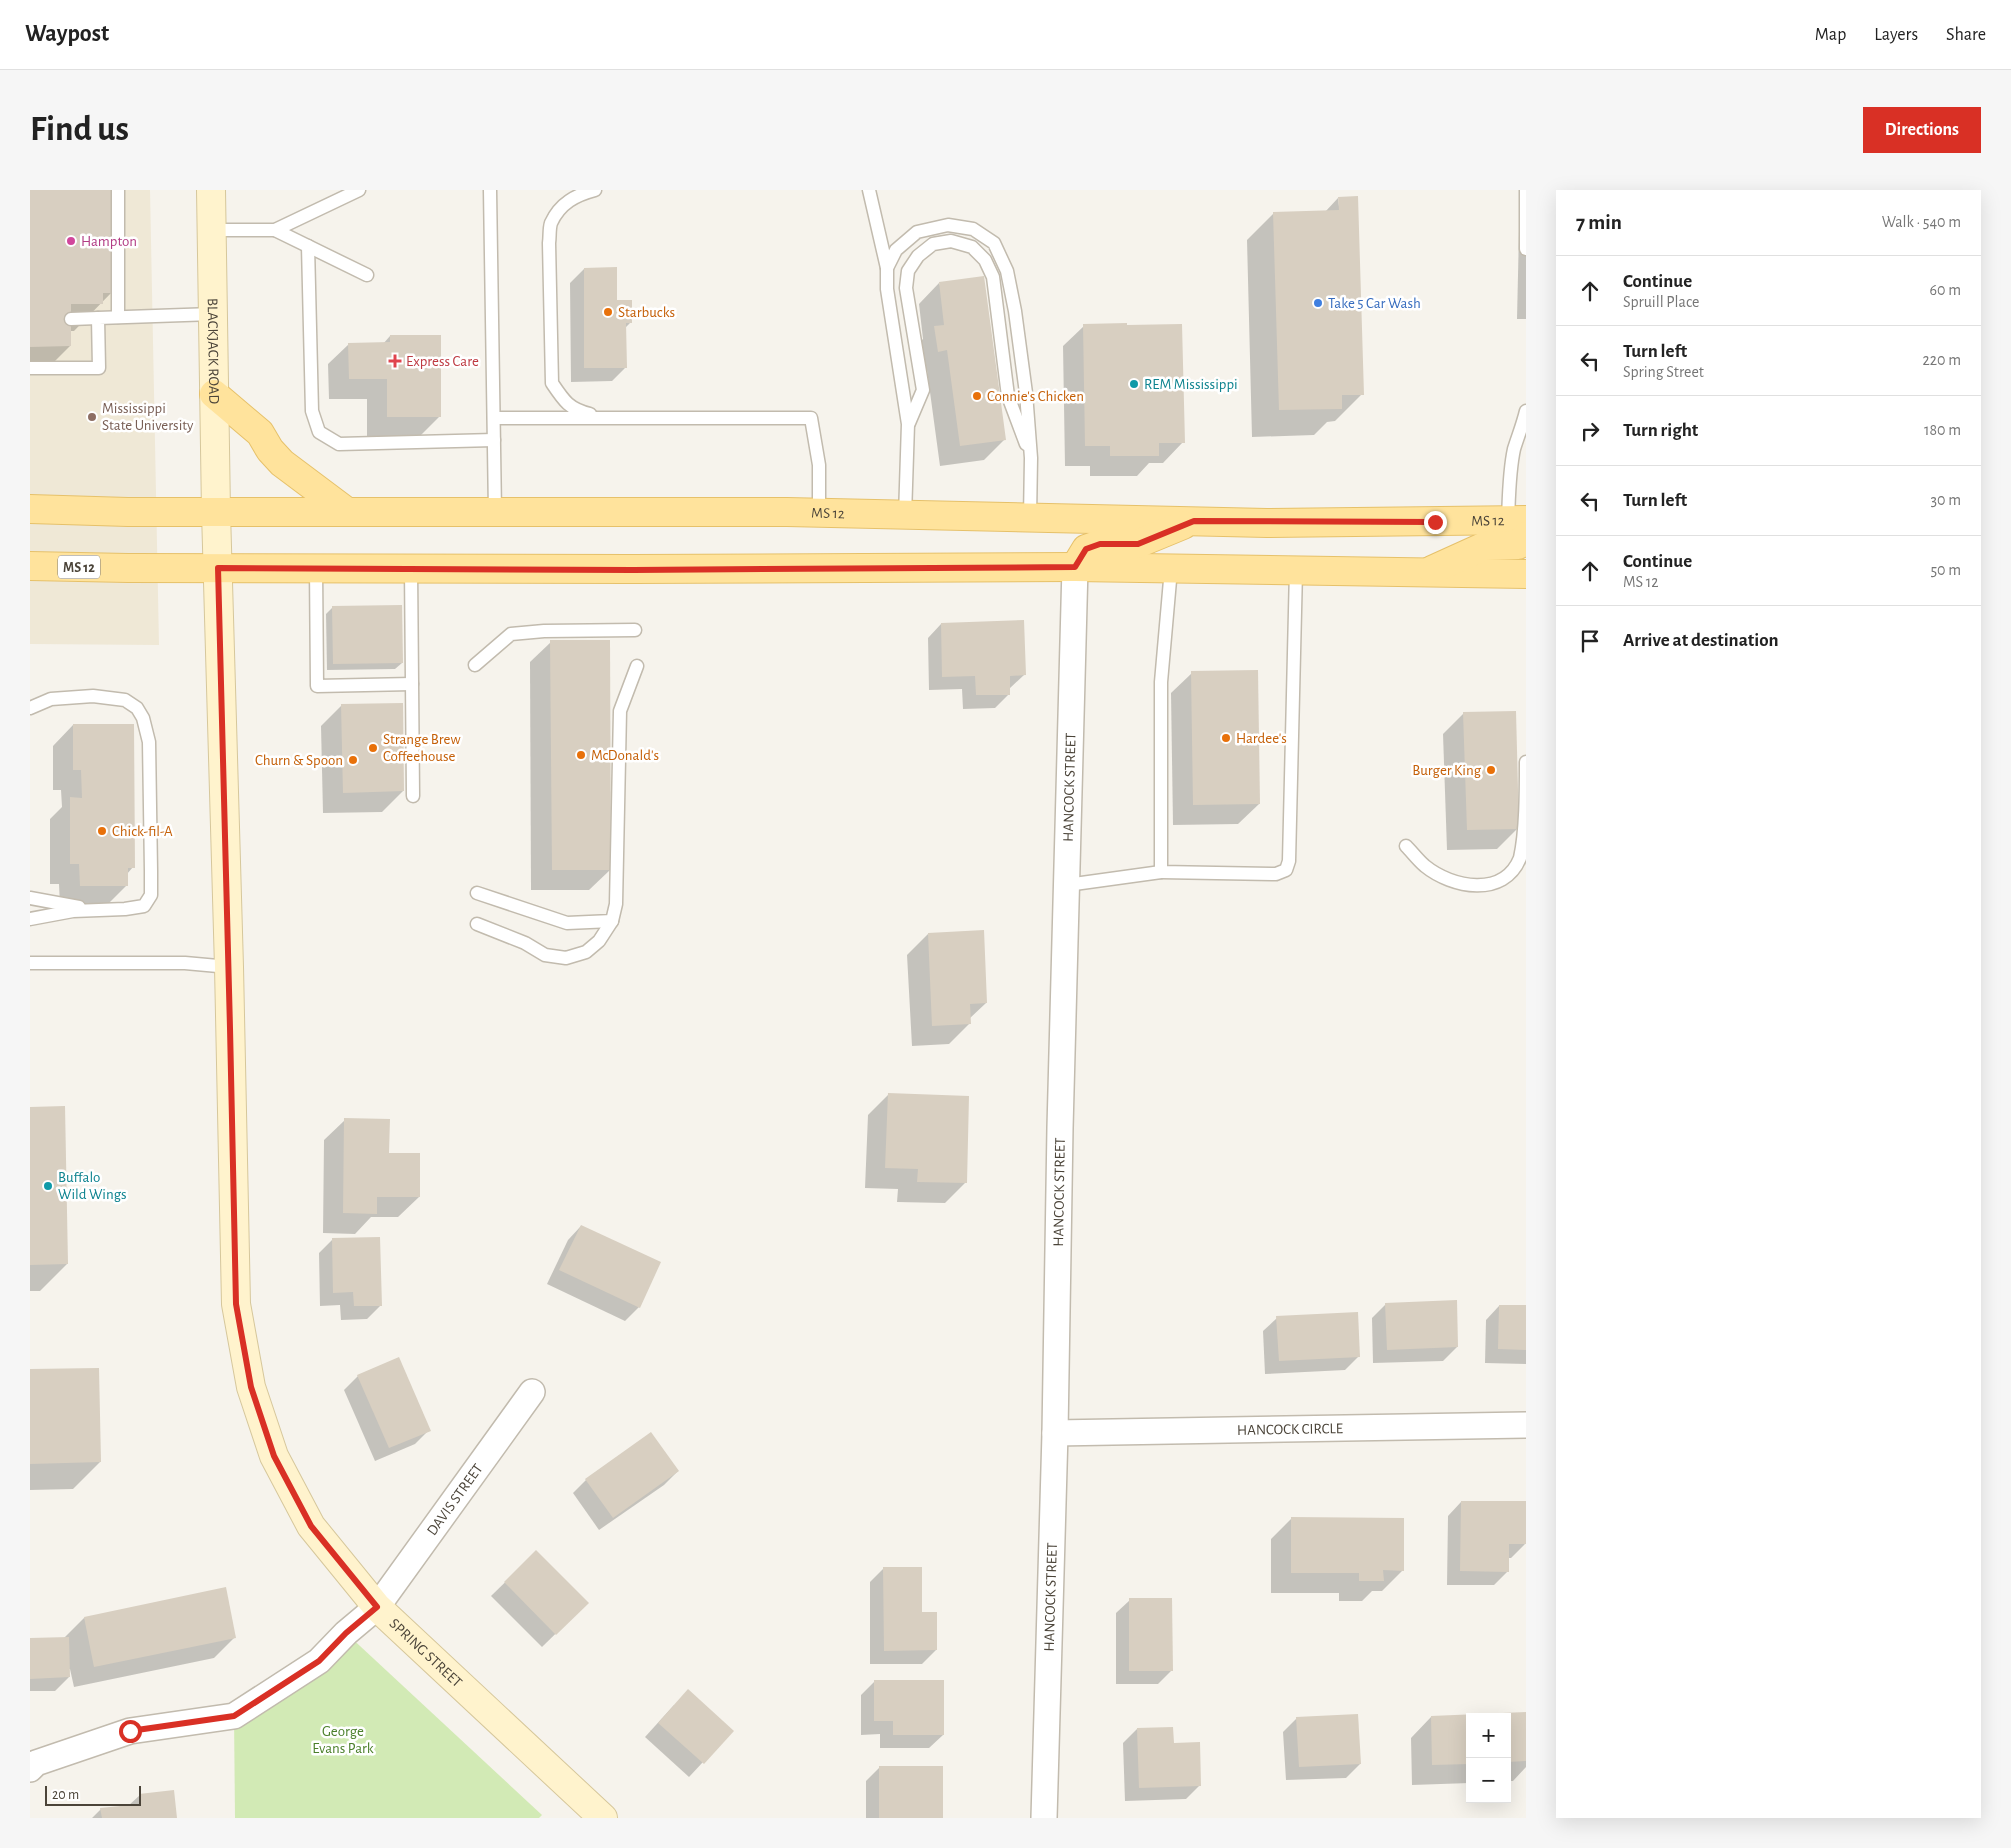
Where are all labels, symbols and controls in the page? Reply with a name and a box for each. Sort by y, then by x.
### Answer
text: Waypost [25,22,109,46]
text: Map [1815,26,1846,44]
text: Layers [1874,26,1918,44]
text: Share [1946,26,1986,44]
button: Directions [1863,107,1981,153]
text: Find us [30,112,129,147]
text: 7 min [1576,212,1622,233]
text: Walk · 540 m [1882,214,1961,230]
place label: Hampton [81,234,137,249]
marker: Hampton [65,235,77,247]
text: Continue [1623,272,1692,291]
icon: ahead [1576,277,1604,305]
text: 60 m [1930,282,1961,298]
text: Spruill Place [1623,294,1699,310]
place label: Take 5 Car Wash [1328,296,1421,311]
marker: Take 5 Car Wash [1312,297,1324,309]
street label: BLACKJACK ROAD [205,298,221,405]
place label: Starbucks [618,305,675,320]
marker: Starbucks [602,306,614,318]
text: Turn left [1623,342,1687,361]
icon: left [1576,347,1604,375]
text: 220 m [1923,352,1961,368]
marker: Express Care [388,354,402,368]
place label: Express Care [406,354,479,369]
text: Spring Street [1623,364,1704,380]
place label: REM Mississippi [1144,377,1238,392]
marker: REM Mississippi [1128,378,1140,390]
place label: Connie's Chicken [987,389,1084,404]
marker: Connie's Chicken [971,390,983,402]
place label: Mississippi State University [102,401,194,433]
marker: Mississippi State University [86,411,98,423]
icon: right [1576,417,1604,445]
text: Turn right [1623,421,1698,440]
text: 180 m [1924,422,1961,438]
icon: left [1576,487,1604,515]
text: Turn left [1623,491,1687,510]
text: 30 m [1931,492,1961,508]
street label: MS 12 [811,506,845,521]
route end [1424,511,1447,534]
street label: MS 12 [1471,513,1505,529]
text: Continue [1623,552,1692,571]
road number: MS 12 [58,556,100,578]
icon: ahead [1576,557,1604,585]
text: 50 m [1930,562,1961,578]
text: MS 12 [1623,574,1659,590]
icon: arrive [1576,627,1604,655]
text: Arrive at destination [1623,631,1779,650]
place label: Hardee's [1236,731,1287,746]
place label: Strange Brew Coffeehouse [383,732,461,764]
street label: HANCOCK STREET [1061,732,1079,842]
marker: Hardee's [1220,732,1232,744]
marker: Strange Brew Coffeehouse [367,742,379,754]
place label: McDonald's [591,748,659,763]
marker: McDonald's [575,749,587,761]
place label: Churn & Spoon [255,753,343,768]
marker: Churn & Spoon [347,754,359,766]
place label: Burger King [1412,763,1482,778]
marker: Burger King [1485,764,1497,776]
place label: Chick-fil-A [112,824,173,839]
marker: Chick-fil-A [96,825,108,837]
street label: HANCOCK STREET [1051,1137,1068,1247]
place label: Buffalo Wild Wings [58,1170,127,1202]
marker: Buffalo Wild Wings [42,1180,54,1192]
street label: HANCOCK CIRCLE [1237,1421,1343,1438]
street label: DAVIS STREET [424,1461,486,1538]
street label: HANCOCK STREET [1042,1542,1060,1652]
street label: SPRING STREET [386,1616,465,1691]
map controls [1466,1713,1511,1803]
button: + [1466,1713,1511,1758]
route start [119,1720,142,1743]
park label: George Evans Park [312,1724,374,1756]
button: − [1466,1758,1511,1803]
scale bar [45,1783,141,1806]
text: 20 m [52,1788,79,1802]

